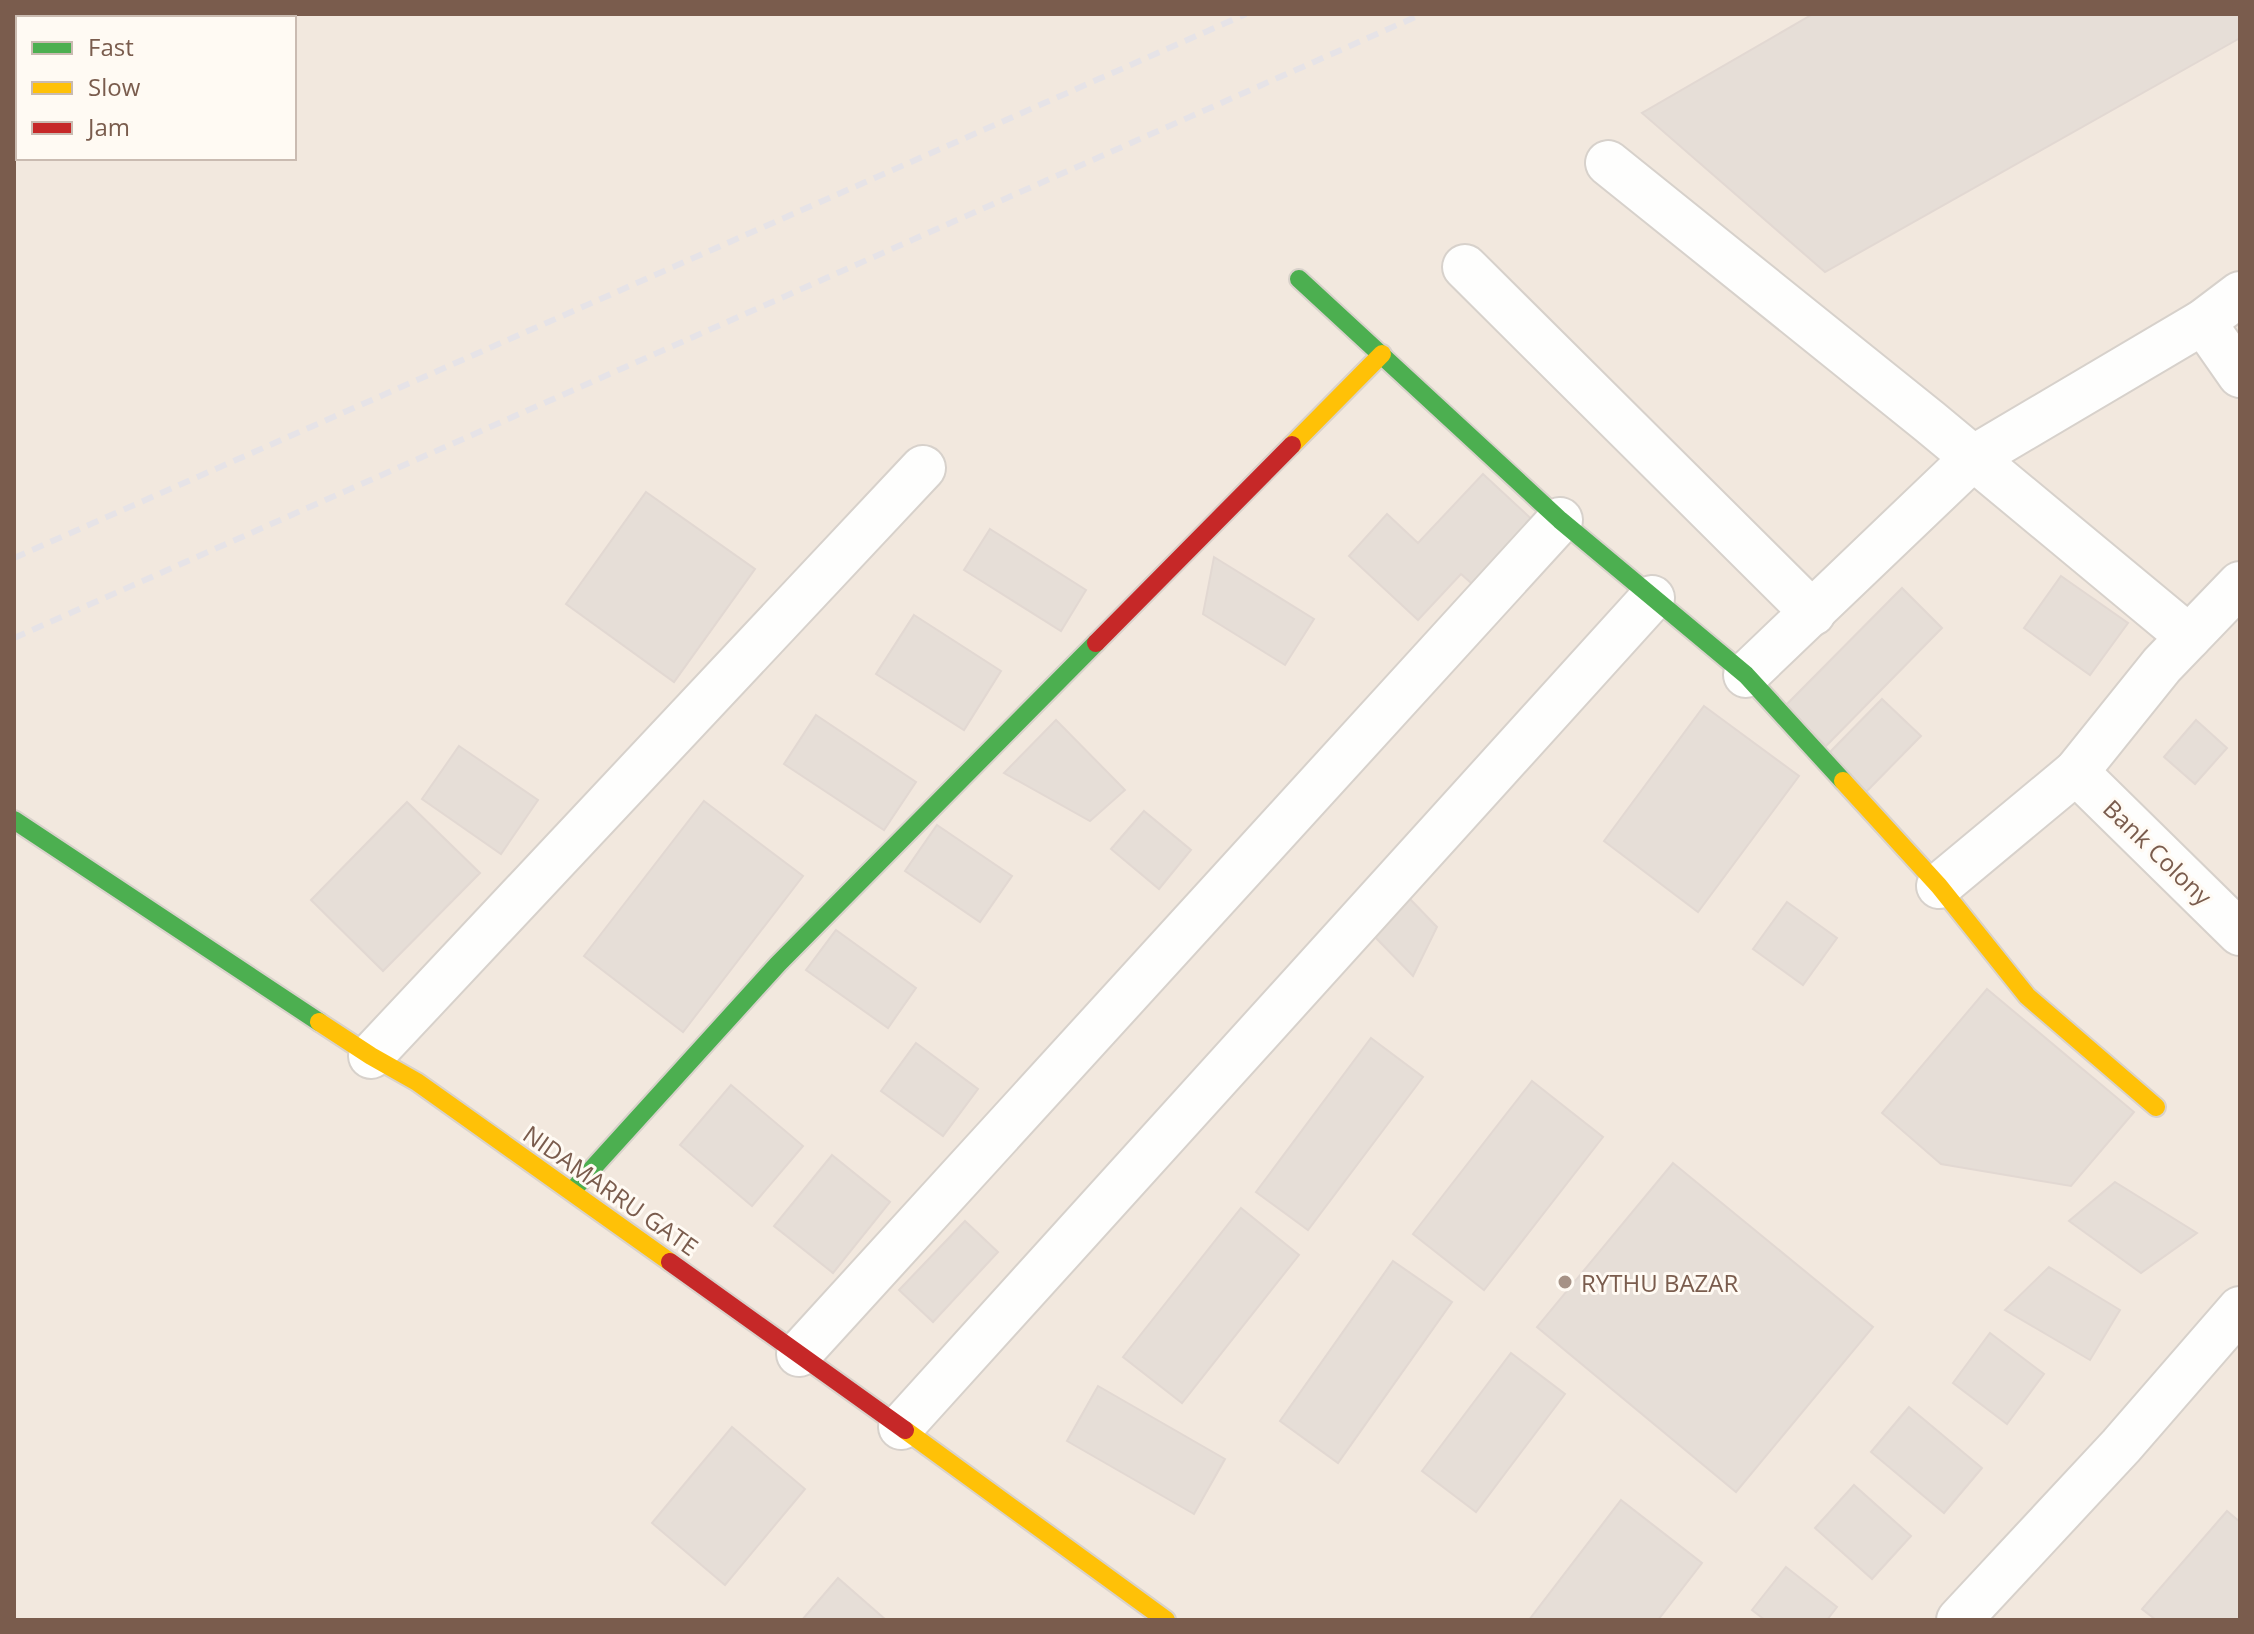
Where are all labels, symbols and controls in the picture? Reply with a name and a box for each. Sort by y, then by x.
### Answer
legend [16,16,296,160]
text: Fast [88,30,134,63]
text: Slow [88,70,141,103]
text: Jam [86,110,130,143]
street label: Bank Colony [2096,792,2220,913]
street label: NIDAMARRU GATE [517,1117,705,1263]
place label: RYTHU BAZAR [1581,1266,1738,1299]
marker: RYTHU BAZAR [1556,1273,1574,1291]

